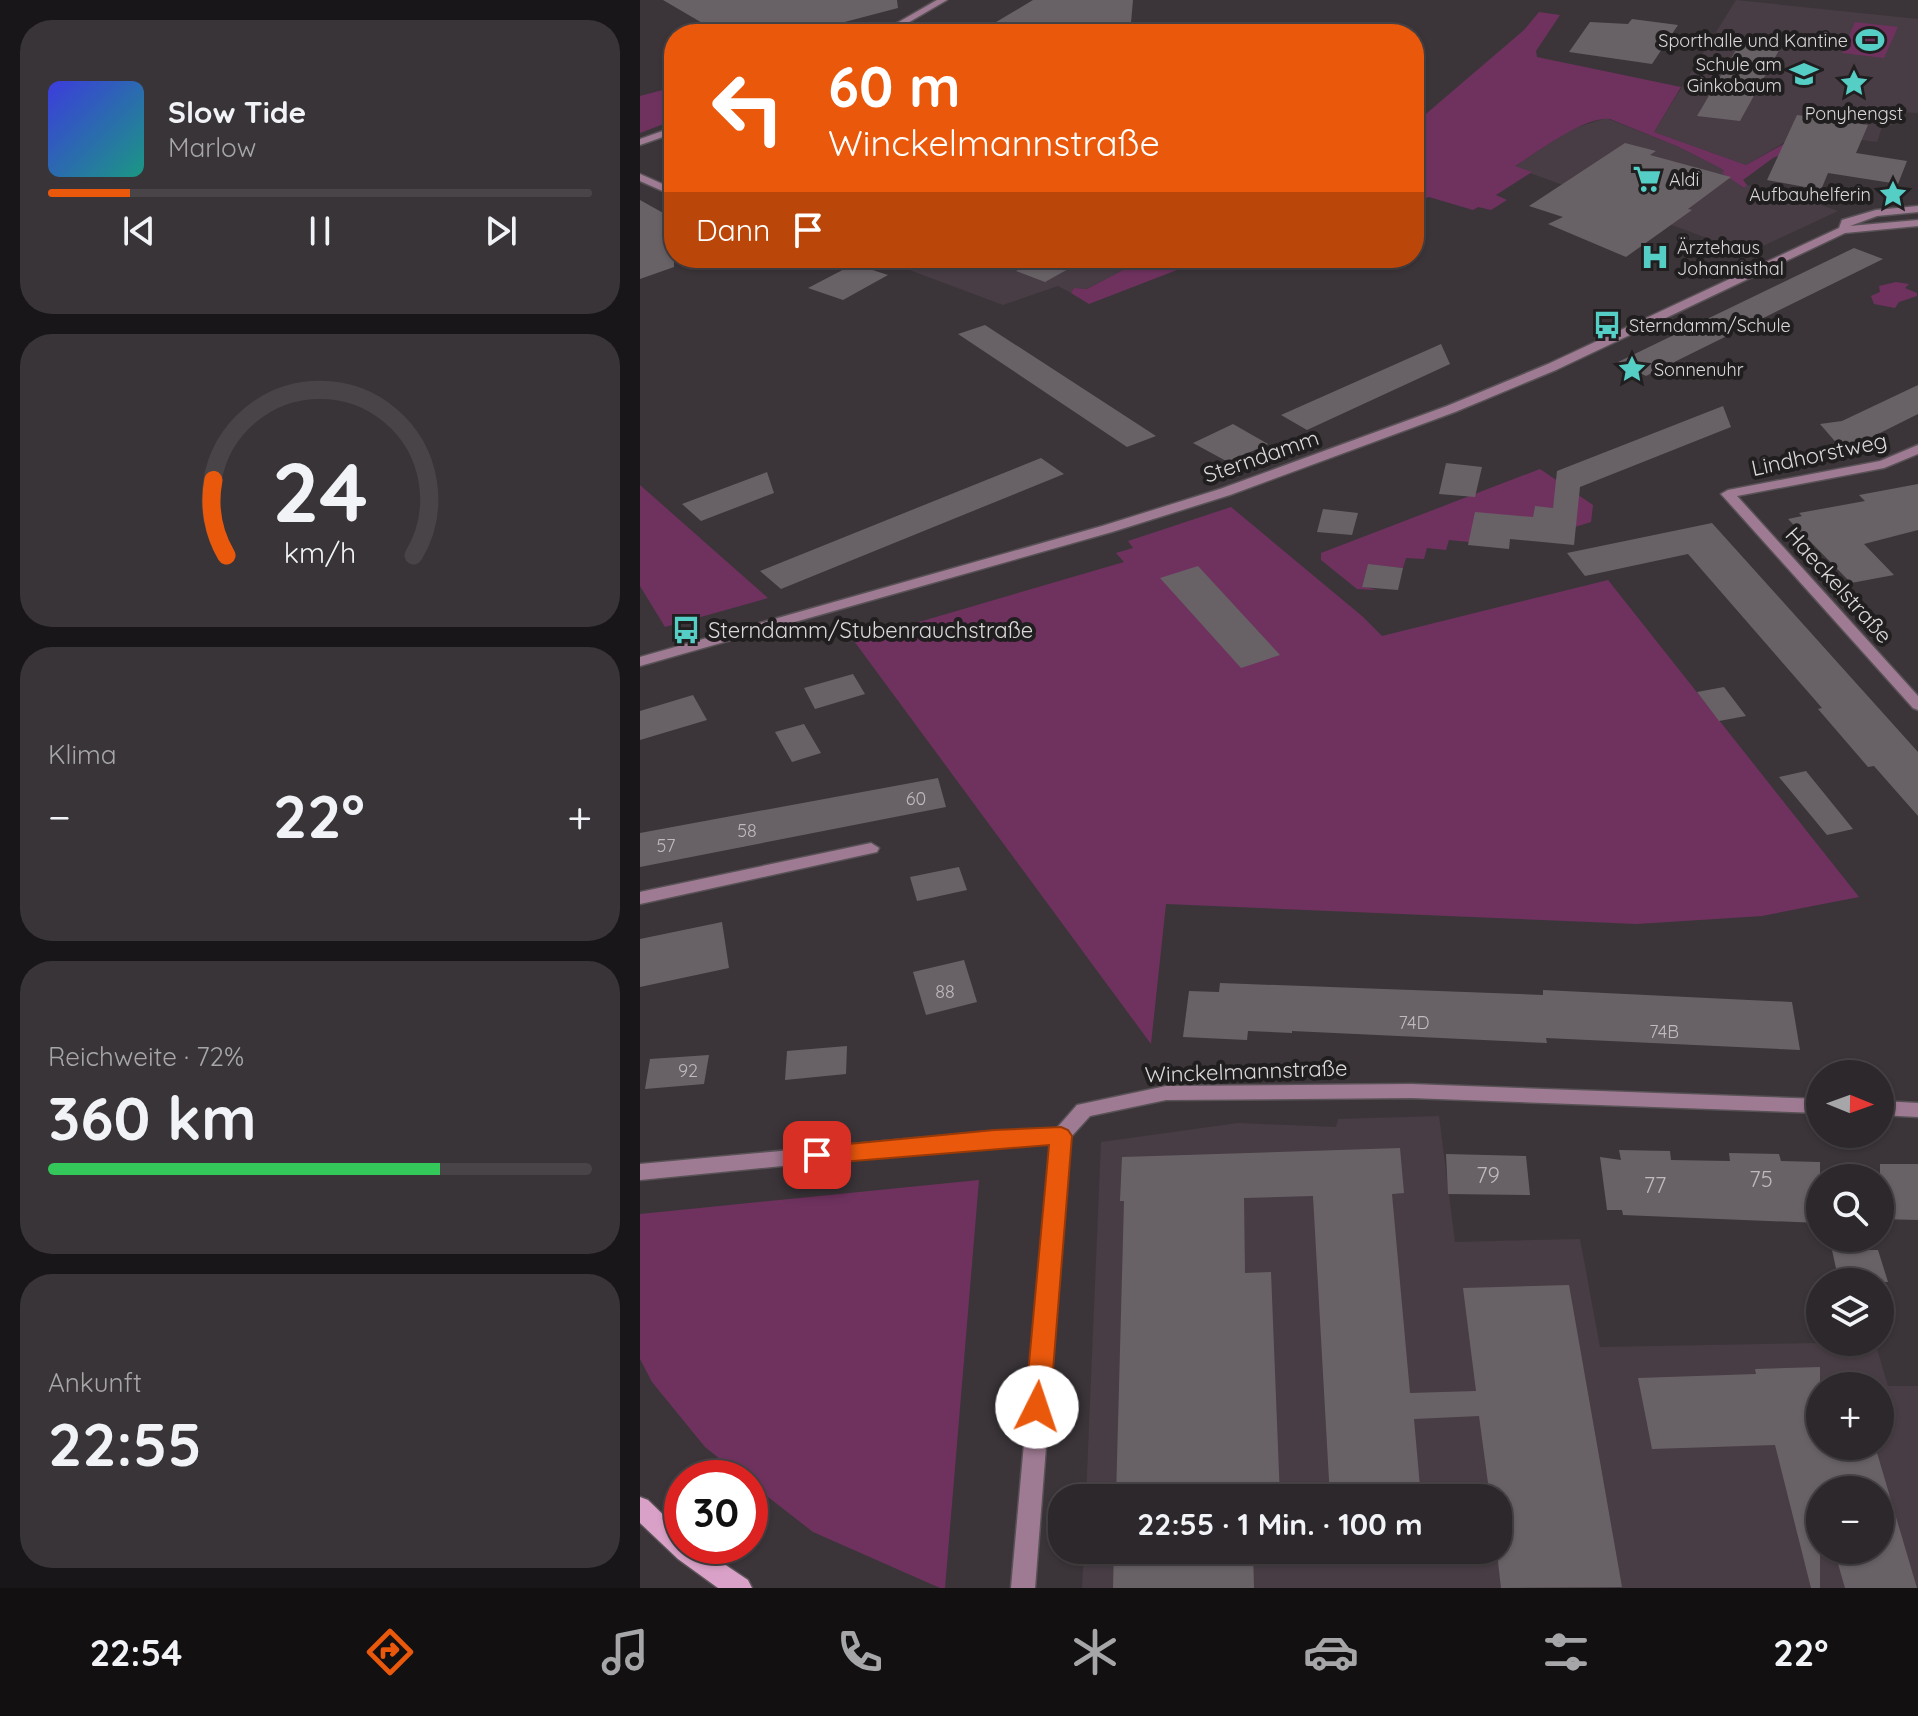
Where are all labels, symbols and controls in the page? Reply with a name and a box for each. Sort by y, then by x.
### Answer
sports icon: Sporthalle und Kantine [1855,25,1885,55]
place label: Sporthalle und Kantine [1658,29,1848,52]
text: 60 m [828,51,961,121]
place label: Schule am Ginkobaum [1687,53,1782,97]
icon: left [696,56,800,160]
school or university icon: Schule am Ginkobaum [1789,59,1819,89]
place icon: Ponyhengst [1839,68,1869,98]
text: Slow Tide [168,93,306,131]
place label: Ponyhengst [1805,102,1903,125]
text: Winckelmannstraße [828,120,1160,165]
text: Marlow [168,131,256,164]
supermarket icon: Aldi [1632,164,1662,194]
place label: Aldi [1669,168,1699,191]
place icon: Aufbauhelferin [1878,179,1908,209]
place label: Aufbauhelferin [1749,183,1871,206]
icon: arrive [786,208,830,252]
icon: previous [117,209,161,253]
icon: pause [298,209,342,253]
icon: next [479,209,523,253]
text: Dann [696,211,770,249]
place label: Ärztehaus Johannisthal [1677,236,1784,280]
hospital icon: Ärztehaus Johannisthal [1640,242,1670,272]
bus stop icon: Sterndamm/Schule [1592,310,1622,340]
place label: Sterndamm/Schule [1629,314,1791,337]
place icon: Sonnenuhr [1617,354,1647,384]
place label: Sonnenuhr [1654,358,1744,381]
street label: Sterndamm [1200,423,1322,489]
street label: Lindhorstweg [1749,426,1889,482]
text: 24 [272,439,368,543]
street label: Haeckelstraße [1779,521,1899,649]
text: km/h [284,535,356,571]
bus stop icon: Sterndamm/Stubenrauchstraße [671,615,701,645]
place label: Sterndamm/Stubenrauchstraße [708,616,1033,644]
text: Klima [48,738,117,771]
text: 22° [273,778,365,853]
house number: 60 [906,787,926,810]
text: − [48,789,71,844]
text: + [567,789,592,844]
house number: 58 [737,819,757,842]
house number: 57 [656,834,676,857]
house number: 88 [935,980,955,1003]
house number: 74D [1399,1011,1430,1034]
house number: 74B [1649,1020,1679,1043]
text: Reichweite · 72% [48,1040,244,1073]
street label: Winckelmannstraße [1144,1053,1348,1089]
house number: 92 [678,1059,698,1082]
north arrow [1806,1060,1894,1148]
map controls [1806,1060,1894,1564]
text: 360 km [48,1080,257,1155]
pin [783,1121,851,1189]
icon: arrive [795,1133,839,1177]
house number: 79 [1476,1161,1500,1189]
button: search [1806,1164,1894,1252]
house number: 75 [1749,1165,1773,1193]
house number: 77 [1644,1171,1666,1199]
button: layers [1806,1268,1894,1356]
position arrow [995,1365,1079,1449]
text: Ankunft [48,1366,142,1399]
button: + [1806,1372,1894,1460]
text: 22:55 [48,1406,202,1481]
speed limit sign: 30 [664,1460,768,1564]
button: − [1806,1476,1894,1564]
text: 22:55 · 1 Min. · 100 m [1137,1505,1423,1543]
icon: directions [362,1624,418,1680]
icon: music [597,1624,653,1680]
icon: phone [832,1624,888,1680]
icon: climate [1067,1624,1123,1680]
icon: car [1303,1624,1359,1680]
icon: filters [1538,1624,1594,1680]
text: 22:54 [90,1630,182,1675]
text: 22° [1773,1630,1828,1675]

